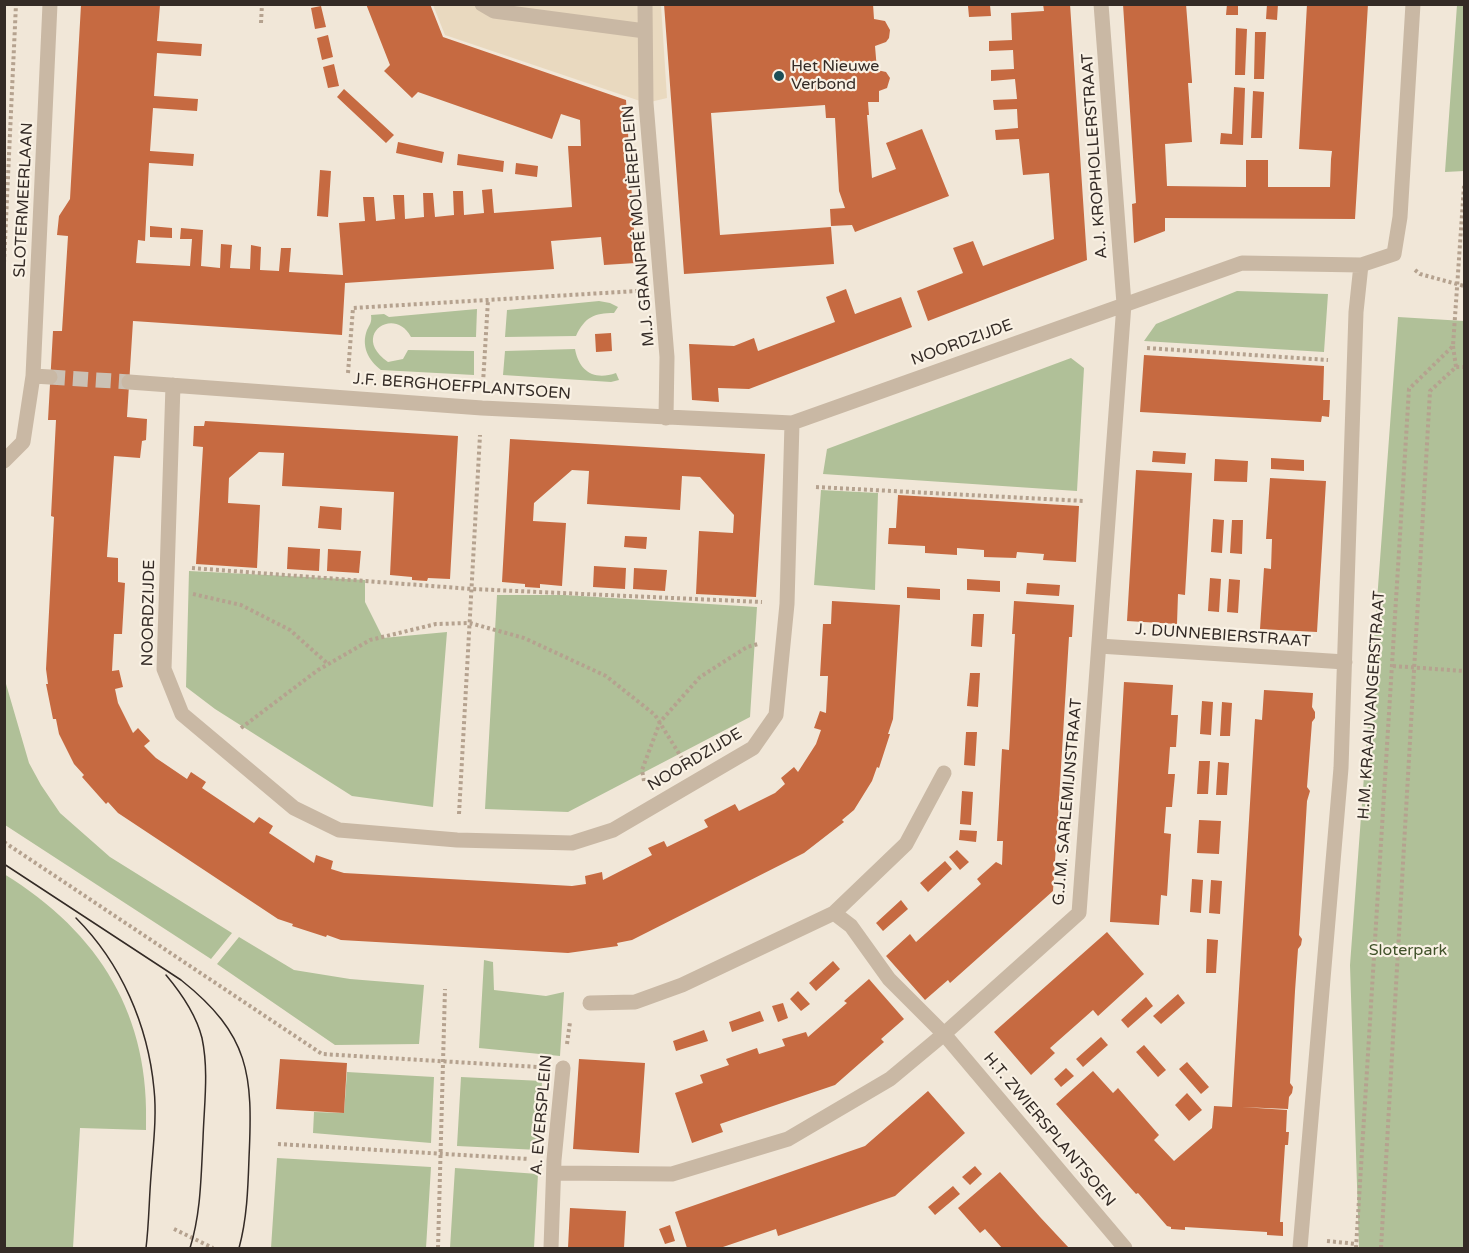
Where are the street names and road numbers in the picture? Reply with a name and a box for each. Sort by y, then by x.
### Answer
street label: A.J. KROPHOLLERSTRAAT [1078,53,1112,259]
street label: M.J. GRANPRÉ MOLIÈREPLEIN [619,104,659,348]
street label: SLOTERMEERLAAN [10,122,38,278]
street label: NOORDZIJDE [909,316,1015,370]
street label: J.F. BERGHOEFPLANTSOEN [352,370,572,404]
street label: NOORDZIJDE [138,559,160,667]
street label: H.M. KRAAIJVANGERSTRAAT [1354,590,1390,820]
street label: J. DUNNEBIERSTRAAT [1135,620,1311,652]
street label: G.J.M. SARLEMIJNSTRAAT [1049,698,1087,906]
street label: NOORDZIJDE [644,724,746,796]
street label: H.T. ZWIERSPLANTSOEN [979,1049,1119,1211]
street label: A. EVERSPLEIN [527,1054,557,1176]

